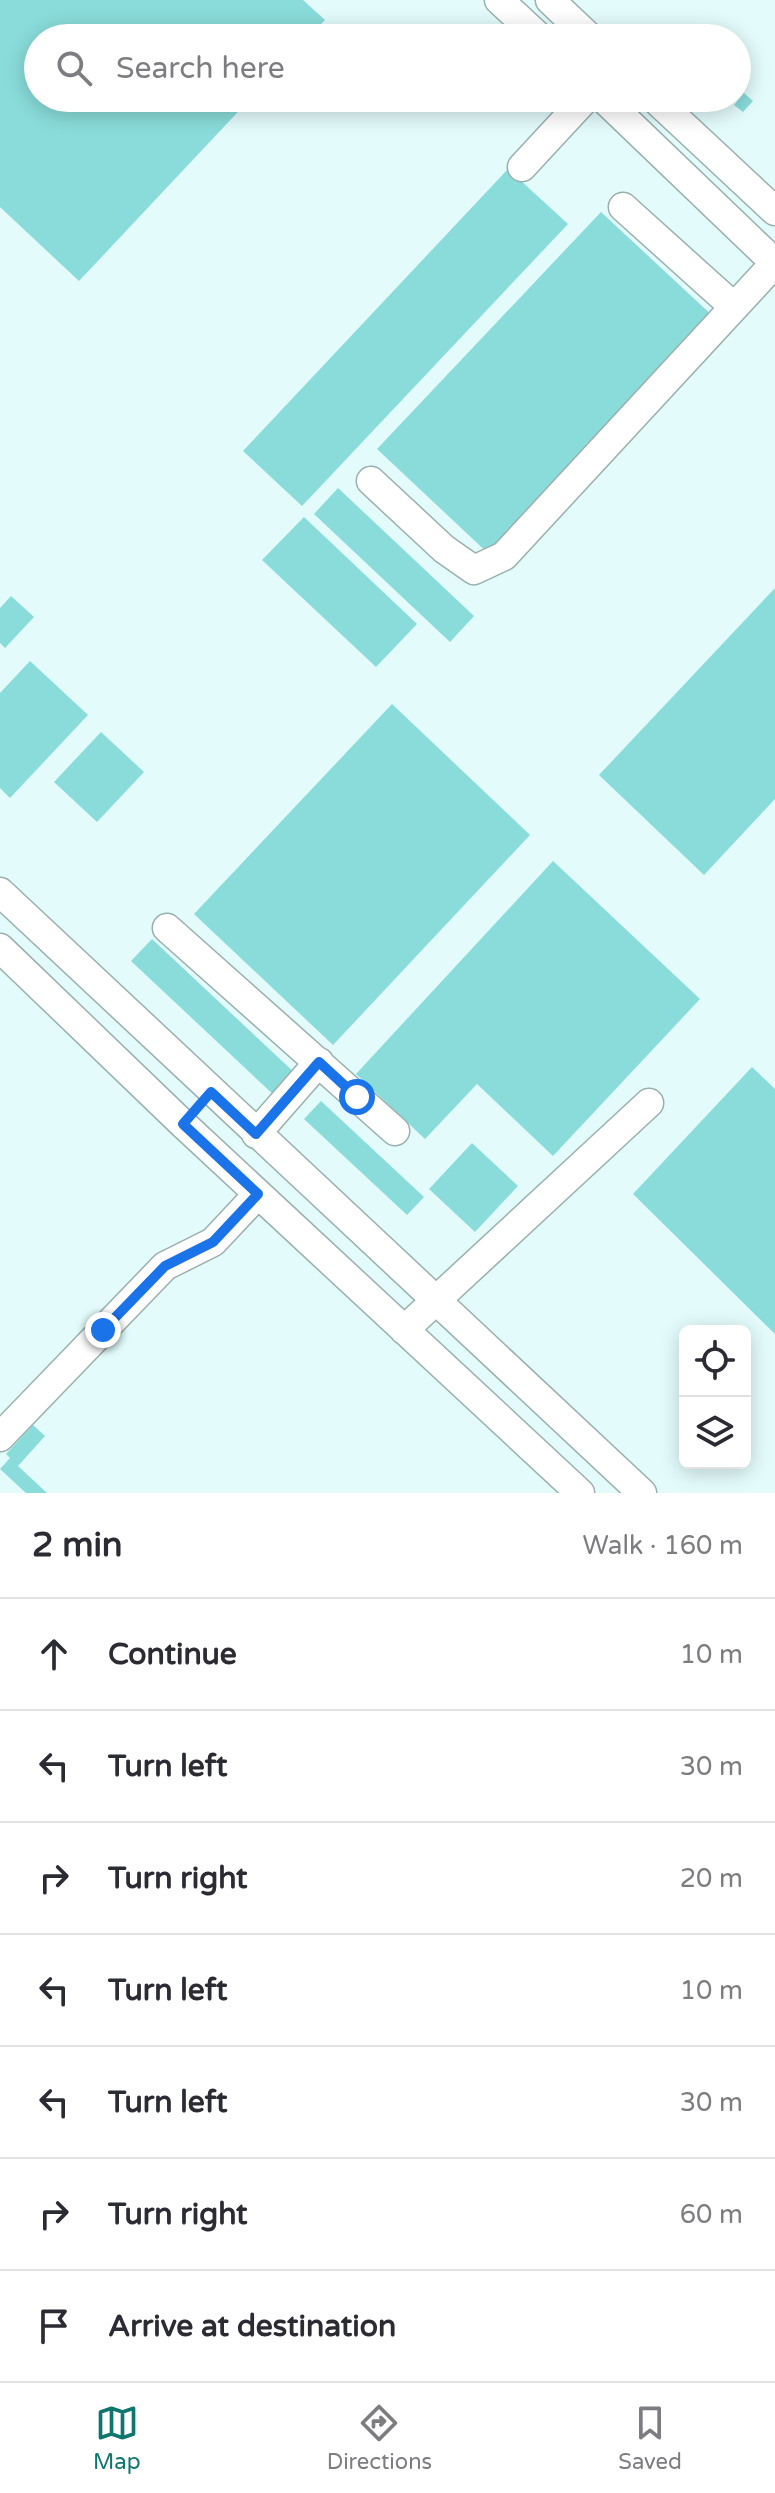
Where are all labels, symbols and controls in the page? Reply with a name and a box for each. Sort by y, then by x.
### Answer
search box [24,24,751,112]
icon: search [52,46,96,90]
text: Search here [116,50,285,87]
route start [339,1079,375,1115]
route end [85,1312,121,1348]
map controls [679,1325,751,1469]
button: locate [679,1325,751,1397]
button: layers [679,1397,751,1469]
text: 2 min [32,1525,123,1566]
text: Walk · 160 m [583,1530,743,1561]
icon: ahead [32,1632,76,1676]
text: Continue [108,1636,237,1673]
text: 10 m [680,1639,743,1670]
icon: left [32,1744,76,1788]
text: Turn left [108,1748,227,1785]
text: 30 m [680,1751,743,1782]
icon: right [32,1856,76,1900]
text: Turn right [108,1860,248,1897]
text: 20 m [680,1863,743,1894]
icon: left [32,1968,76,2012]
text: Turn left [108,1972,227,2009]
text: 10 m [680,1975,743,2006]
icon: left [32,2080,76,2124]
text: Turn left [108,2084,227,2121]
text: 30 m [680,2087,743,2118]
icon: right [32,2192,76,2236]
text: Turn right [108,2196,248,2233]
text: 60 m [680,2199,743,2230]
icon: arrive [32,2304,76,2348]
text: Arrive at destination [108,2308,396,2345]
tab: Map [93,2401,141,2475]
tab: Directions [327,2401,432,2475]
tab: Saved [618,2401,682,2475]

